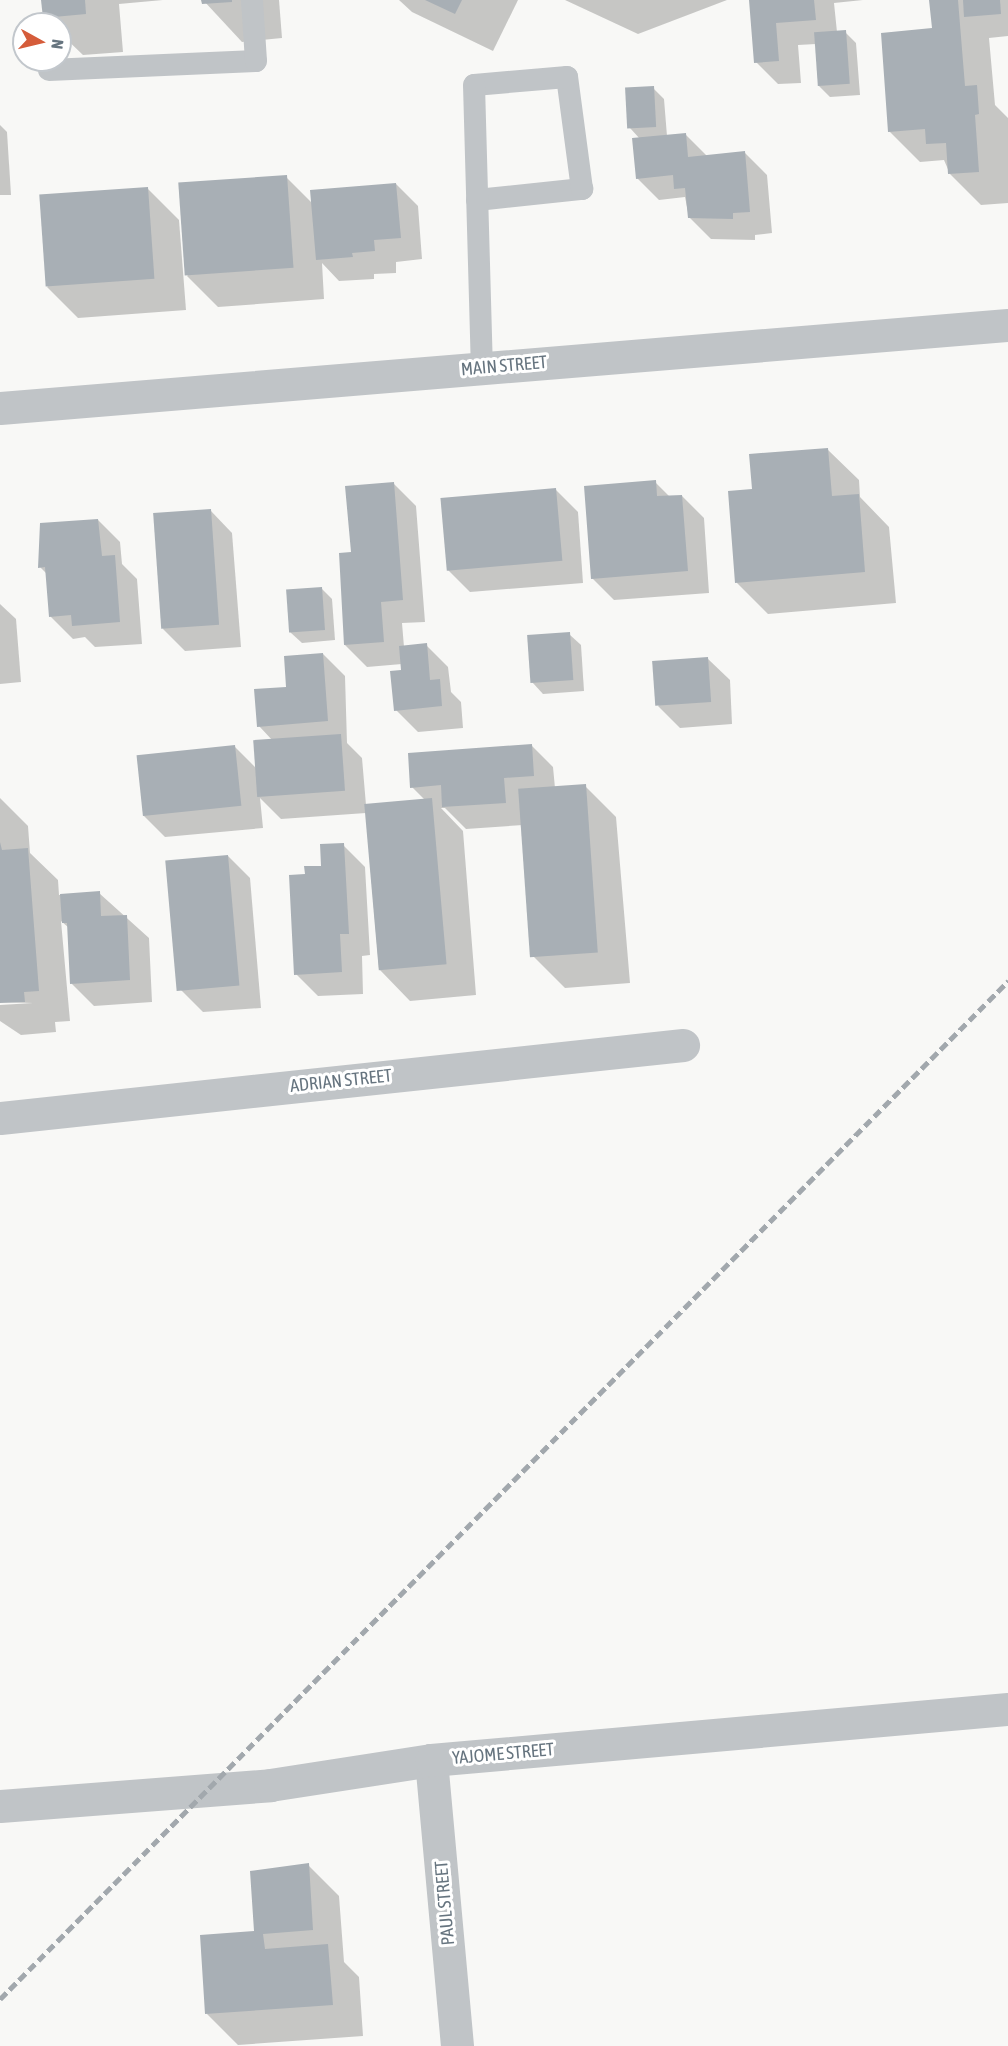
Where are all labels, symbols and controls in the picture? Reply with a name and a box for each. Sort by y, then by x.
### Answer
north arrow [12,12,72,72]
text: N [48,38,67,50]
street label: MAIN STREET [460,351,548,381]
street label: ADRIAN STREET [289,1065,393,1097]
street label: YAJOME STREET [451,1739,555,1769]
street label: PAUL STREET [431,1860,459,1946]

